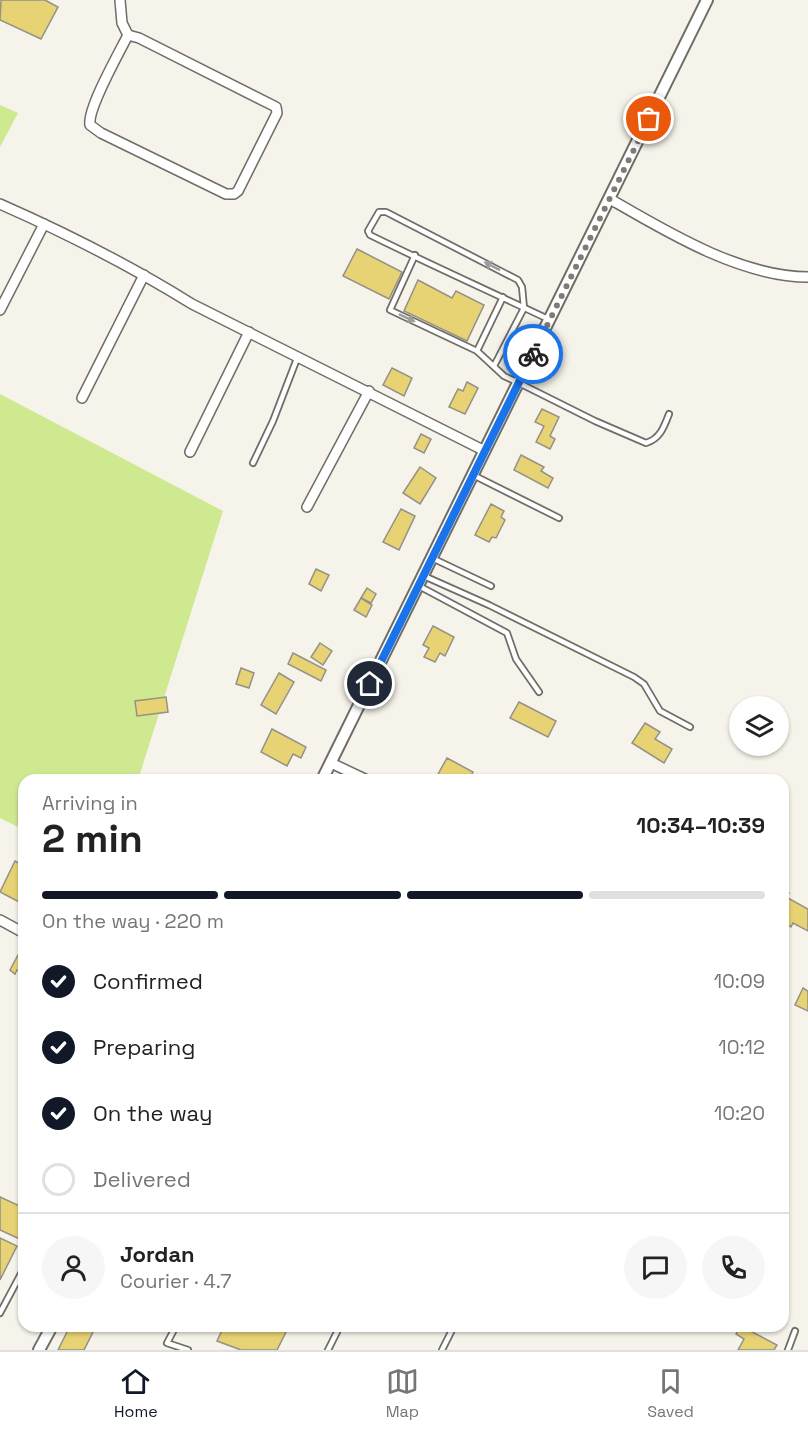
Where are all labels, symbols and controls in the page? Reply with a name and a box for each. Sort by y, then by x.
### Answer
pin [623,93,674,144]
icon: bag [632,102,665,135]
one-way arrow [484,261,501,270]
one-way arrow [398,313,416,323]
courier [503,324,563,384]
icon: bike [517,338,550,371]
pin [344,658,395,709]
icon: home [353,667,386,700]
map controls [729,696,789,756]
button: layers [729,696,789,756]
text: Arriving in [42,790,138,816]
text: 10:34–10:39 [636,811,765,839]
text: 2 min [42,814,143,863]
text: On the way · 220 m [42,908,224,934]
icon: check [42,965,75,998]
text: Confirmed [93,967,203,995]
text: 10:09 [714,968,765,994]
icon: check [42,1031,75,1064]
text: Preparing [93,1033,195,1061]
text: 10:12 [718,1034,765,1060]
icon: check [42,1097,75,1130]
text: On the way [93,1099,212,1127]
text: 10:20 [714,1100,765,1126]
text: Delivered [93,1165,191,1193]
button: person [42,1236,105,1299]
button: chat [624,1236,687,1299]
button: phone [702,1236,765,1299]
text: Jordan [120,1240,195,1268]
text: Courier · 4.7 [120,1268,231,1294]
tab: Home [114,1365,158,1422]
tab: Map [386,1365,419,1422]
tab: Saved [647,1365,694,1422]

